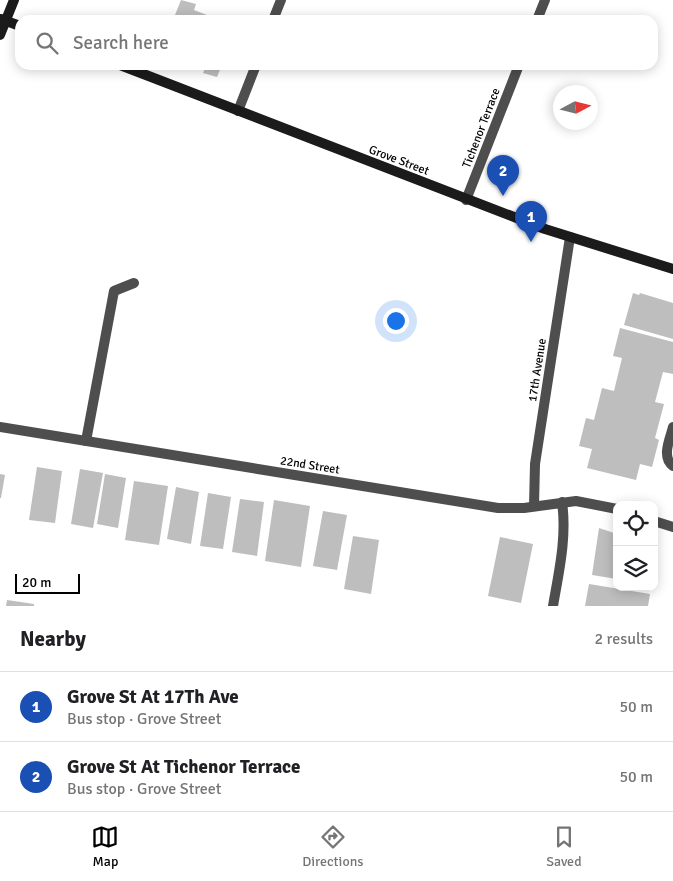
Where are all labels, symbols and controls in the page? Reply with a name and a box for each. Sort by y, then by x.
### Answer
search box [15,15,658,70]
icon: search [33,29,61,57]
text: Search here [73,31,169,55]
north arrow [553,85,598,130]
street label: Tichenor Terrace [459,86,504,170]
street label: Grove Street [367,142,431,179]
pin: 2 [487,155,519,196]
pin: 1 [515,201,547,242]
your location [383,308,409,334]
street label: 17th Avenue [525,337,550,403]
street label: 22nd Street [279,453,341,478]
map controls [613,501,658,591]
button: locate [613,501,658,546]
button: layers [613,546,658,591]
scale bar [15,571,80,594]
text: 20 m [22,574,51,591]
text: Nearby [20,626,86,652]
text: 2 results [594,629,653,649]
text: Grove St At 17Th Ave [67,685,239,709]
text: 1 [32,697,40,717]
text: 50 m [619,697,653,717]
text: Bus stop · Grove Street [67,709,221,729]
text: Grove St At Tichenor Terrace [67,755,300,779]
text: 2 [32,767,40,787]
text: 50 m [619,767,653,787]
text: Bus stop · Grove Street [67,779,221,799]
tab: Map [91,823,119,870]
tab: Directions [302,823,363,870]
tab: Saved [546,823,582,870]

